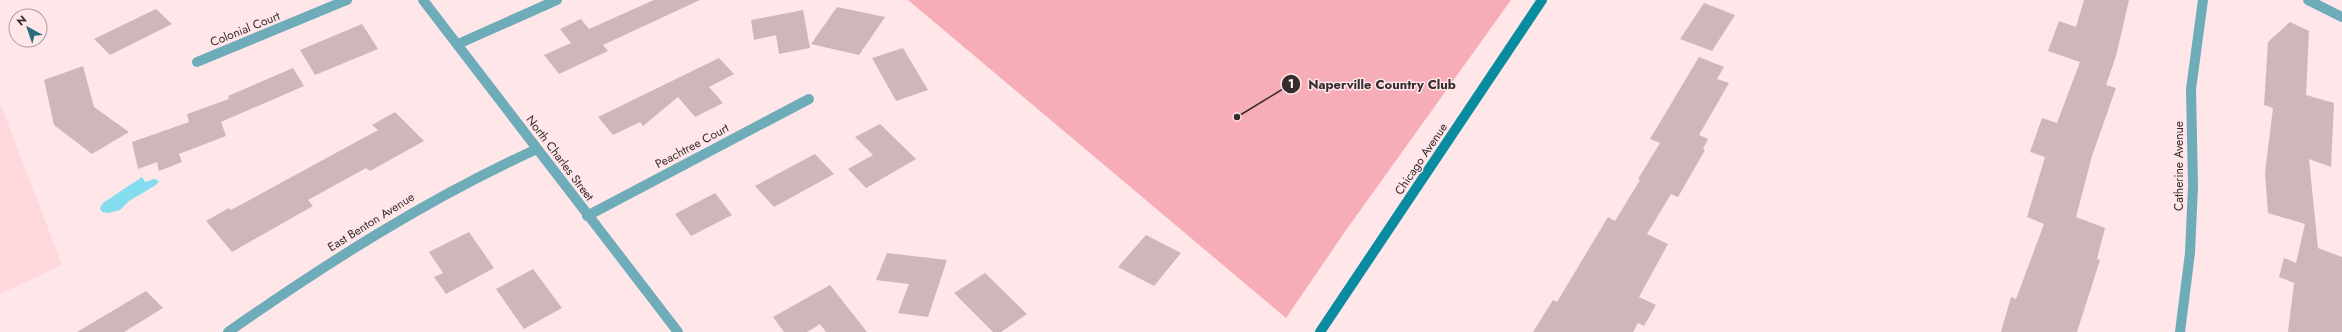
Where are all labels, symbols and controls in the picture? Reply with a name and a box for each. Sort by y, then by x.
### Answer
street label: Colonial Court [207,7,283,51]
north arrow [8,8,48,48]
text: N [13,11,30,29]
callout: Naperville Country Club [1281,72,1464,97]
text: 1 [1288,75,1294,93]
text: Naperville Country Club [1308,75,1456,94]
street label: North Charles Street [522,111,598,205]
street label: Peachtree Court [652,119,732,173]
street label: Chicago Avenue [1390,119,1452,199]
street label: Catherine Avenue [2170,121,2188,211]
street label: East Benton Avenue [324,188,418,256]

